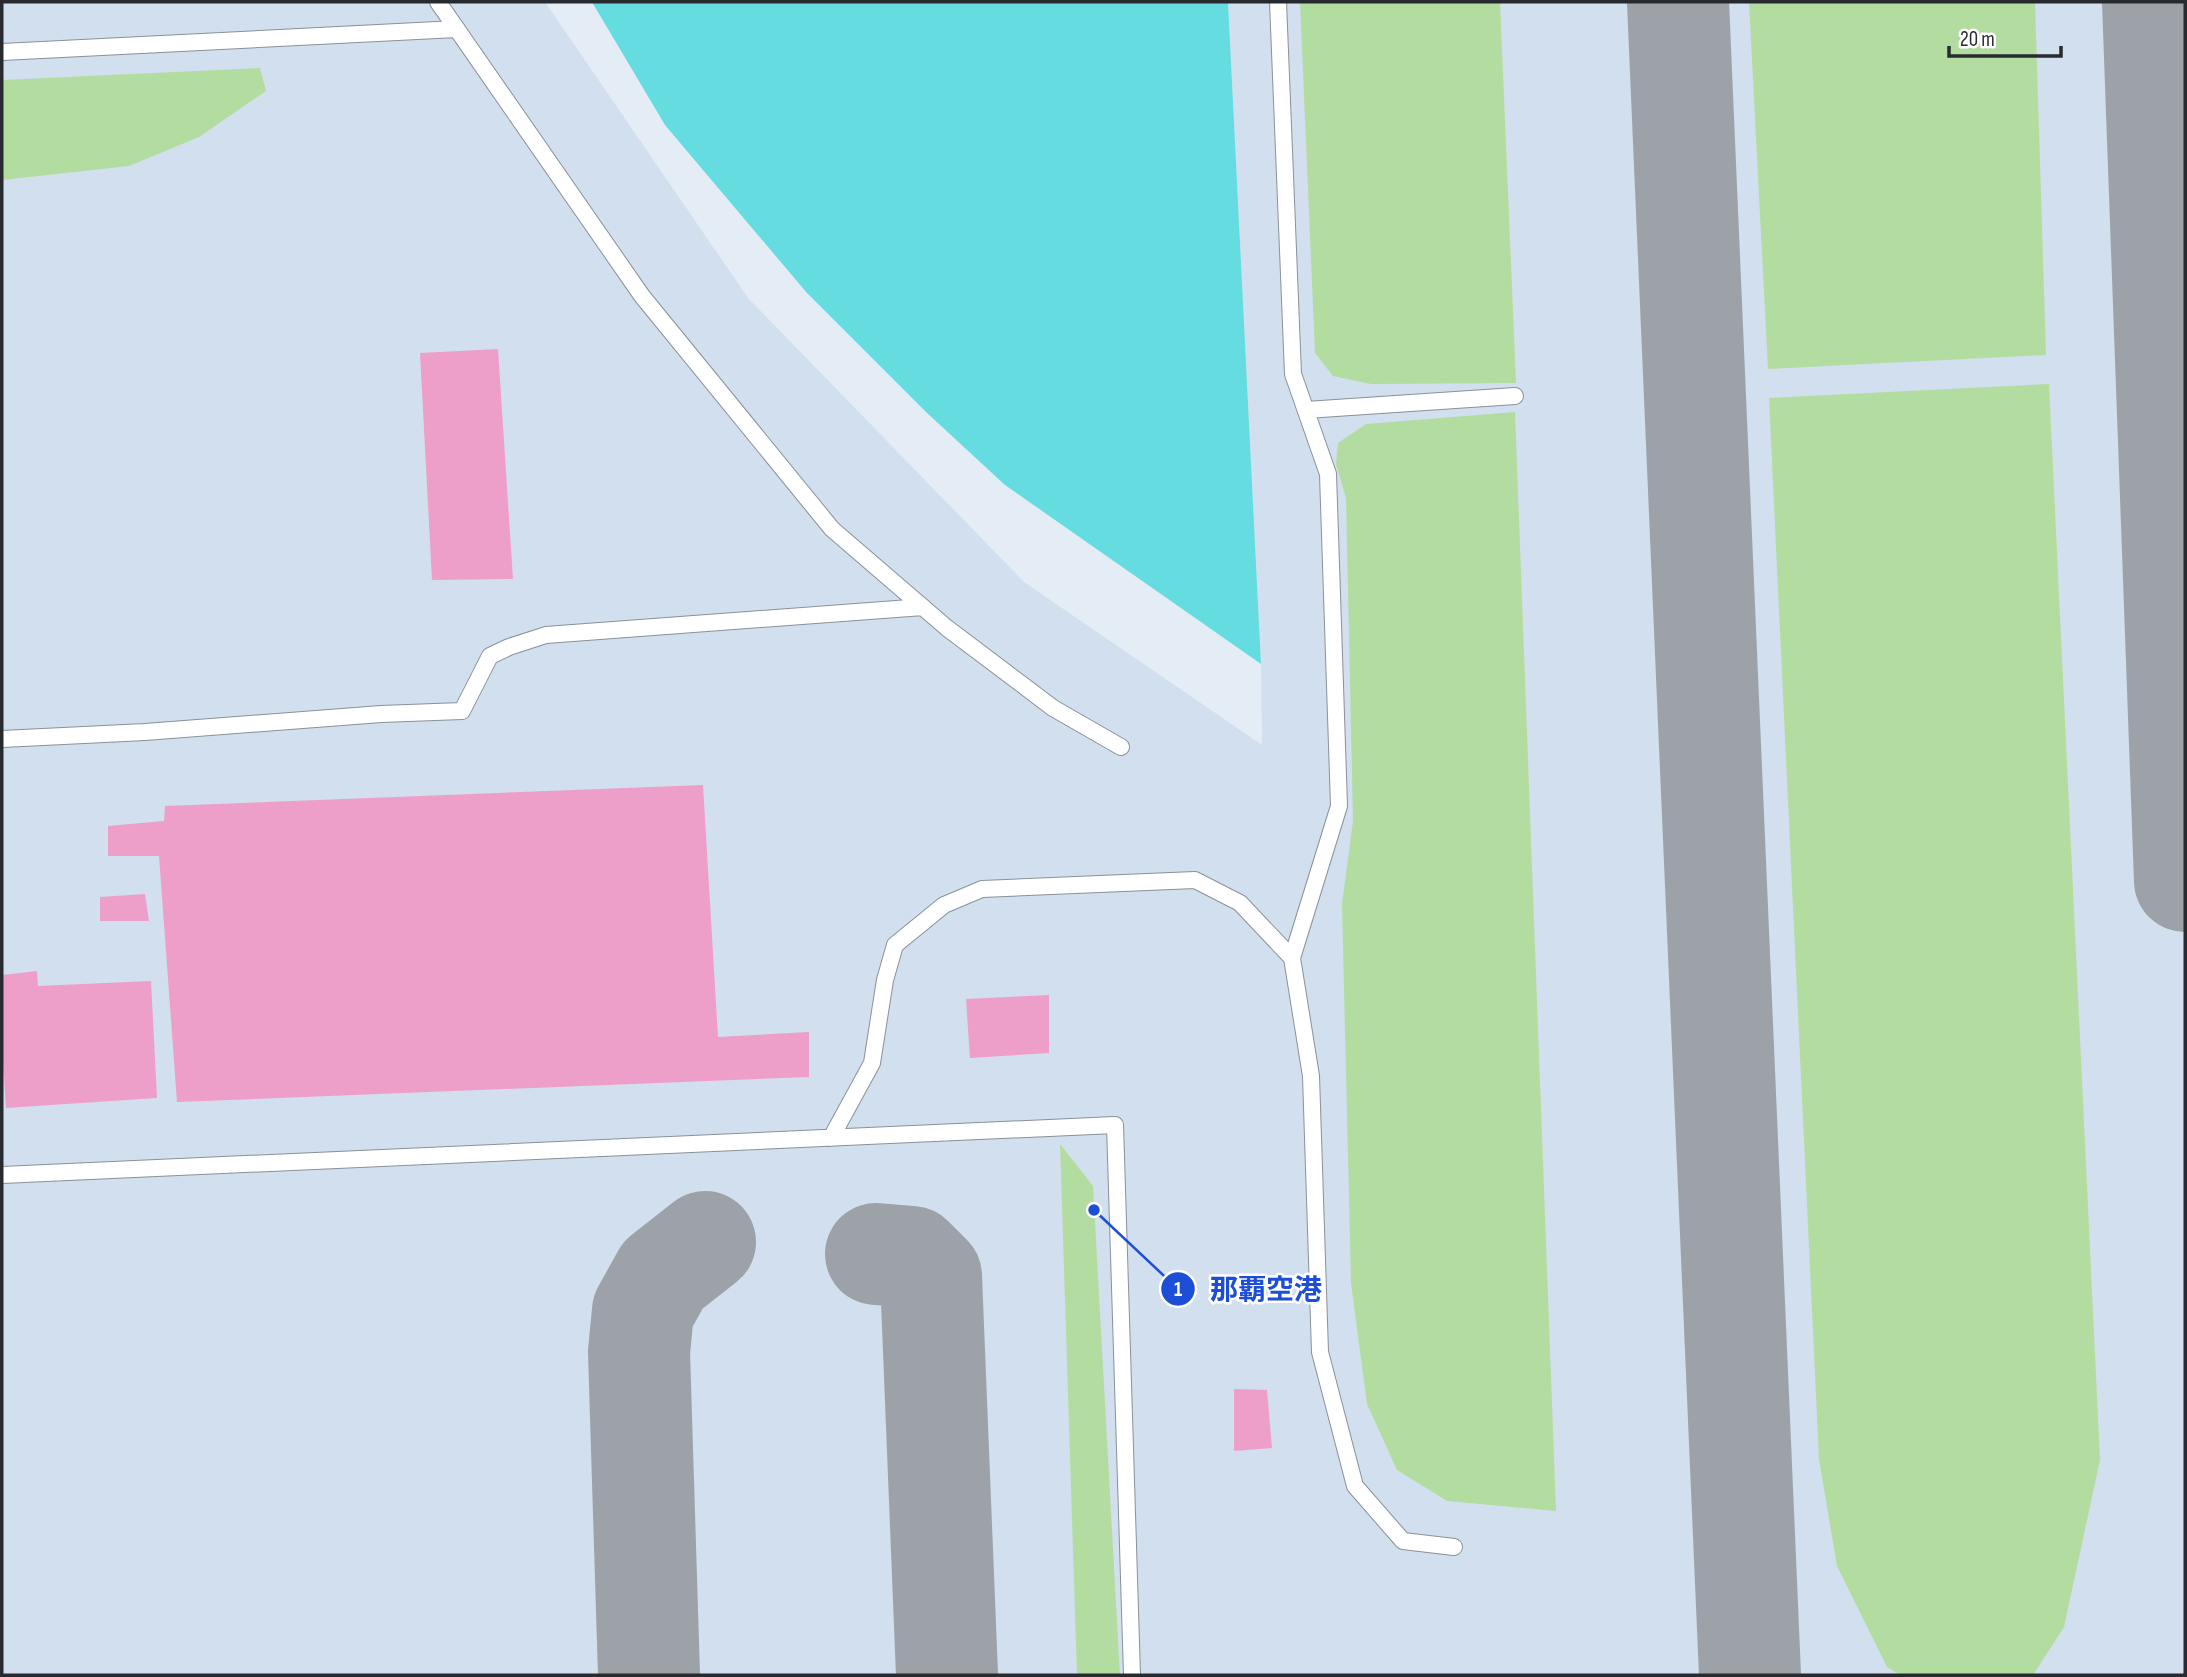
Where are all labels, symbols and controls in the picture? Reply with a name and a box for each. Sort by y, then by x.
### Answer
scale bar [1949,14,2061,58]
text: 20 m [1960,27,1995,52]
callout: 那覇空港 [1161,1265,1336,1314]
text: 那覇空港 [1210,1274,1322,1307]
text: 1 [1174,1277,1182,1302]

